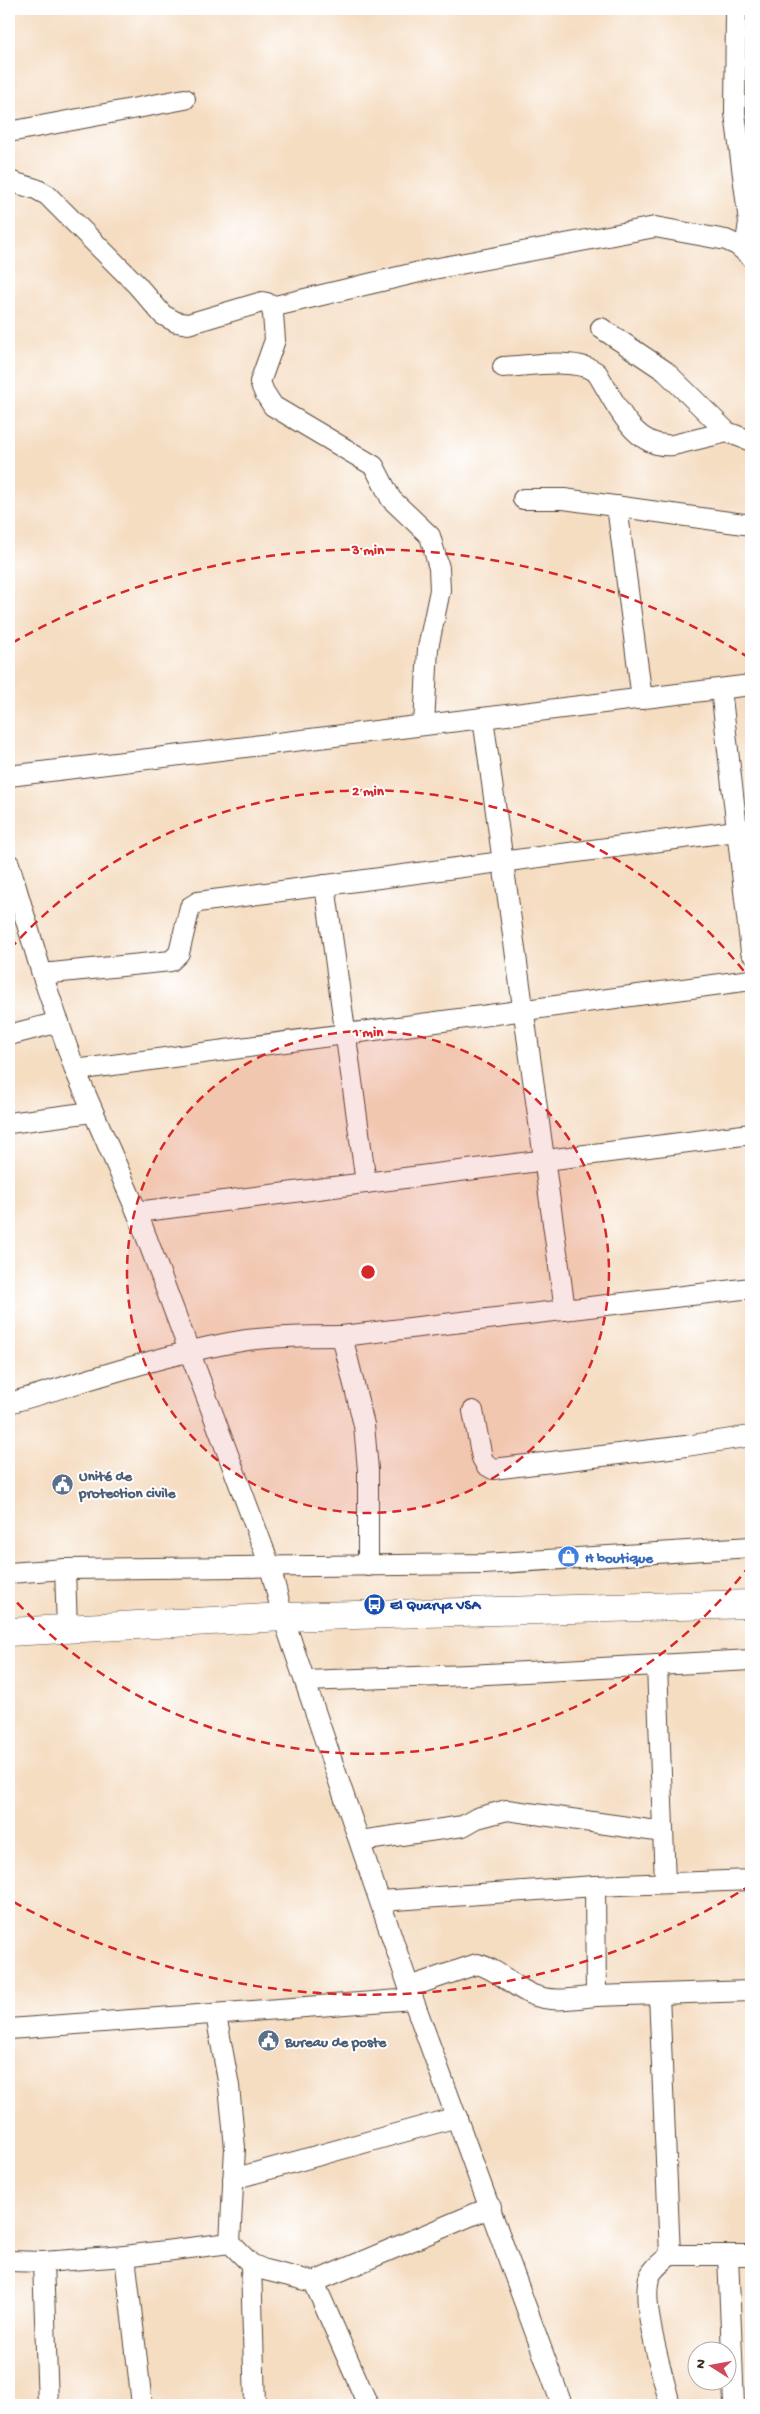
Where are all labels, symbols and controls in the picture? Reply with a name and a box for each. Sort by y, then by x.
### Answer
text: 3 min [351,542,385,560]
text: 2 min [352,783,385,801]
text: 1 min [352,1024,384,1042]
centre of rings [359,1263,377,1281]
place label: Unité de protection civile [78,1468,177,1503]
public building icon: Unité de protection civile [51,1472,75,1496]
shop icon: H boutique [557,1545,581,1569]
place label: H boutique [585,1550,654,1568]
bus stop icon: El Quarya VSA [362,1592,386,1616]
place label: El Quarya VSA [390,1597,482,1615]
public building icon: Bureau de poste [257,2029,281,2053]
place label: Bureau de poste [284,2034,388,2052]
north arrow [688,2342,738,2392]
text: N [692,2358,711,2370]

